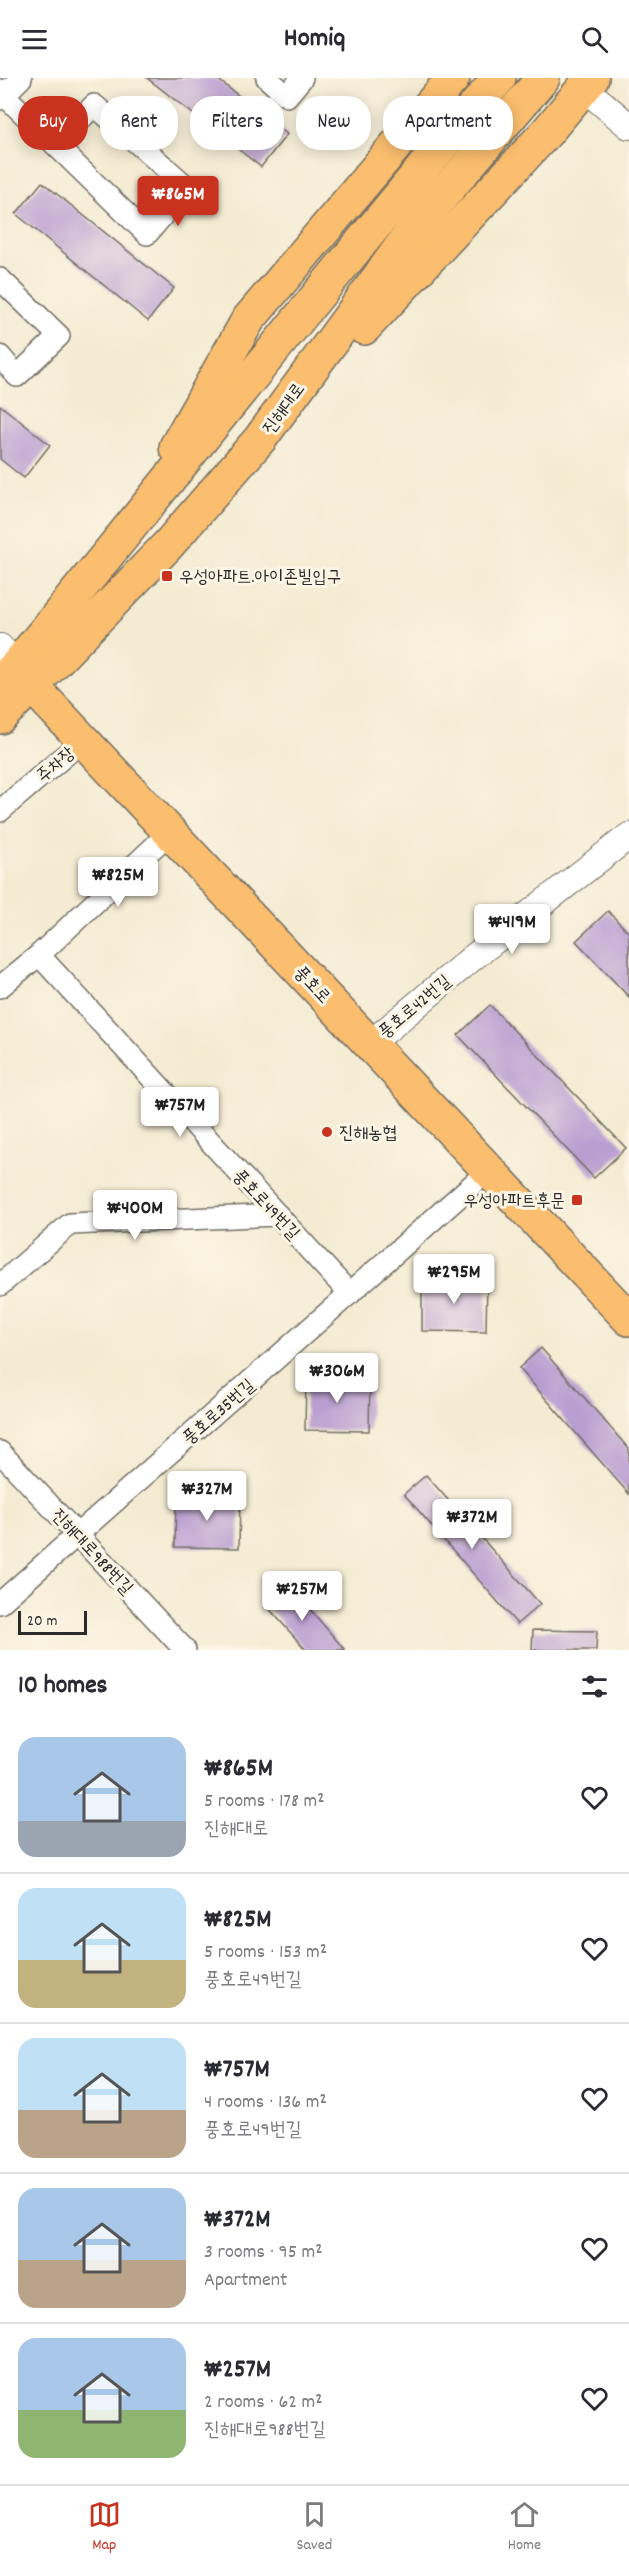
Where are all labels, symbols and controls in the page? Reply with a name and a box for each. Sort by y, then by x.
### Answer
text: Homiq [284,20,345,59]
icon: menu [18,23,51,56]
icon: search [578,23,611,56]
chip: Buy [18,96,88,150]
chip: Rent [100,96,178,150]
chip: Filters [190,96,284,150]
chip: New [296,96,371,150]
chip: Apartment [383,96,513,150]
pin: ₩865M [136,176,220,227]
text: ₩865M [152,181,204,209]
street label: 진해대로 [258,379,312,440]
place label: 우성아파트.아이존빌입구 [179,566,341,591]
marker: 우성아파트.아이존빌입구 [160,569,174,583]
street label: 주차장 [32,742,81,790]
pin: ₩825M [76,857,160,908]
text: ₩825M [92,862,144,890]
pin: ₩419M [470,904,554,955]
text: ₩419M [488,909,536,937]
street label: 풍호로 [287,961,335,1010]
street label: 풍호로42번길 [374,970,458,1046]
pin: ₩757M [138,1087,222,1138]
text: ₩757M [155,1092,205,1120]
place label: 진해농협 [339,1122,397,1147]
marker: 진해농협 [320,1125,334,1139]
street label: 풍호로49번길 [226,1165,305,1247]
pin: ₩400M [93,1190,177,1241]
place label: 우성아파트후문 [464,1190,565,1215]
marker: 우성아파트후문 [570,1193,584,1207]
text: ₩400M [107,1195,163,1223]
pin: ₩295M [412,1254,496,1305]
text: ₩295M [427,1259,481,1287]
pin: ₩306M [295,1353,379,1404]
text: ₩306M [309,1358,365,1386]
street label: 풍호로35번길 [178,1374,262,1451]
pin: ₩327M [165,1471,249,1522]
text: ₩327M [181,1476,233,1504]
pin: ₩372M [430,1499,514,1550]
street label: 진해대로988번길 [45,1504,138,1602]
text: ₩372M [446,1504,498,1532]
pin: ₩257M [260,1571,344,1622]
text: ₩257M [276,1576,328,1604]
scale bar [18,1608,87,1636]
text: 20 m [27,1610,57,1633]
text: 10 homes [18,1668,108,1705]
icon: filters [578,1670,611,1703]
text: ₩865M [204,1751,273,1788]
icon: home [66,1761,138,1833]
icon: heart [578,1781,611,1814]
text: 5 rooms · 178 m² [204,1788,325,1816]
text: 진해대로 [204,1816,268,1844]
text: ₩825M [204,1902,272,1939]
icon: home [66,1912,138,1984]
icon: heart [578,1932,611,1965]
text: 5 rooms · 153 m² [204,1939,327,1967]
text: 풍호로49번길 [204,1967,302,1995]
text: ₩757M [204,2052,270,2089]
icon: home [66,2062,138,2134]
icon: heart [578,2082,611,2115]
text: 4 rooms · 136 m² [204,2089,327,2117]
text: 풍호로49번길 [204,2117,302,2145]
text: ₩372M [204,2202,271,2239]
icon: home [66,2212,138,2284]
icon: heart [578,2232,611,2265]
text: 3 rooms · 95 m² [204,2239,323,2267]
text: Apartment [204,2267,287,2295]
text: ₩257M [204,2352,271,2389]
icon: home [66,2362,138,2434]
icon: heart [578,2382,611,2415]
text: 2 rooms · 62 m² [204,2389,323,2417]
text: 진해대로988번길 [204,2417,326,2445]
tab: Map [88,2498,121,2557]
tab: Saved [296,2498,332,2557]
tab: Home [508,2498,541,2557]

